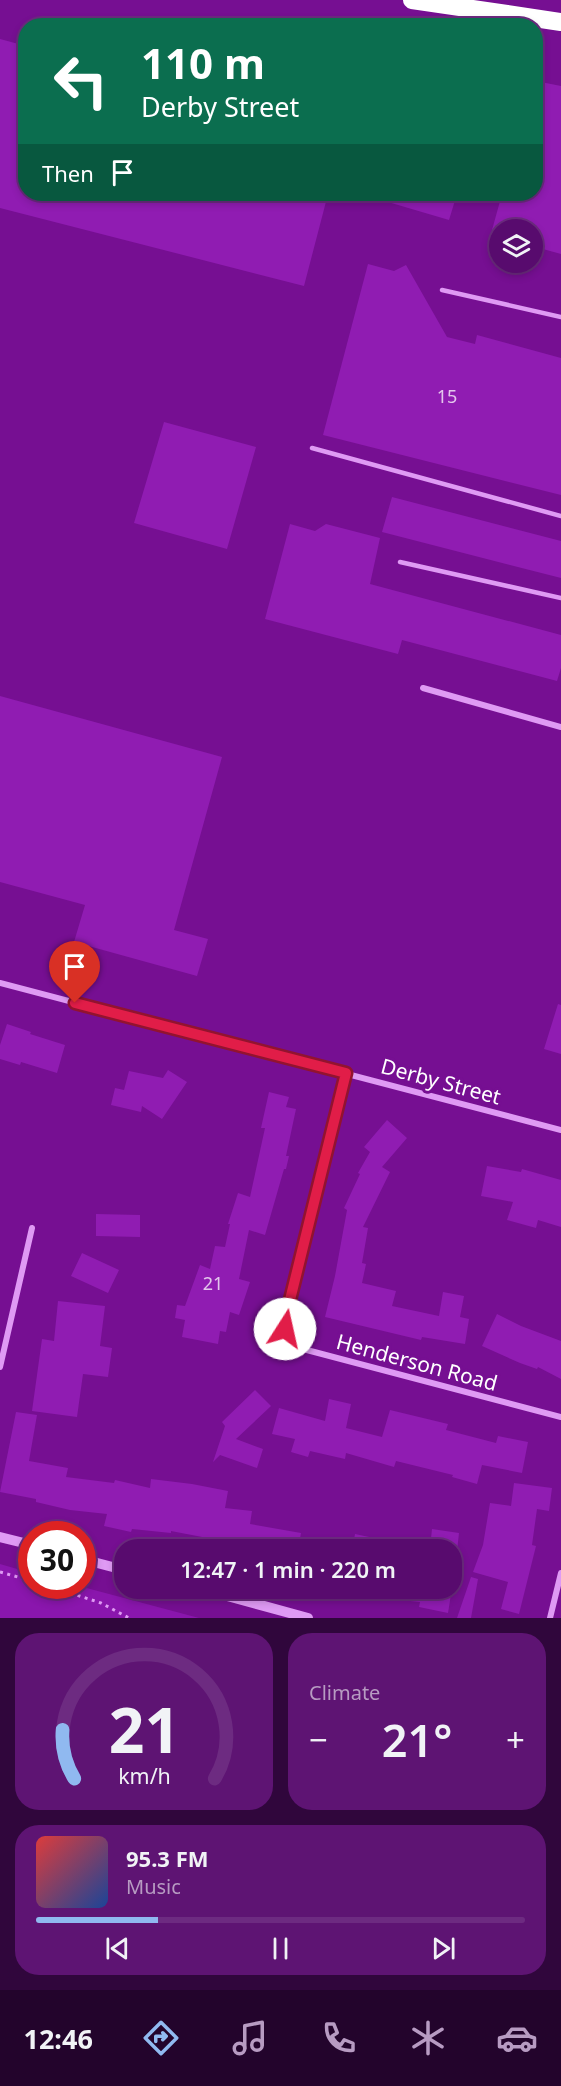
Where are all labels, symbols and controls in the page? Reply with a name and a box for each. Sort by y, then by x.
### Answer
text: 110 m [141,34,265,91]
icon: left [42,42,120,120]
text: Derby Street [141,88,299,125]
icon: arrive [106,156,139,189]
text: Then [42,158,94,188]
map controls [489,219,543,273]
button: layers [489,219,543,273]
house number: 15 [437,384,457,408]
pin [49,941,100,1003]
icon: arrive [58,950,91,983]
street label: Derby Street [378,1052,504,1111]
house number: 21 [203,1271,223,1295]
position arrow [253,1297,317,1361]
street label: Henderson Road [333,1327,501,1397]
speed limit sign: 30 [18,1521,96,1599]
text: 12:47 · 1 min · 220 m [180,1554,396,1584]
text: Climate [309,1679,380,1706]
text: 21 [108,1686,180,1771]
text: 21° [382,1709,452,1770]
text: − [309,1717,328,1762]
text: + [506,1717,525,1762]
text: km/h [118,1761,170,1790]
text: 95.3 FM [126,1843,208,1873]
text: Music [126,1873,181,1900]
icon: previous [101,1932,134,1965]
icon: pause [264,1932,297,1965]
icon: next [427,1932,460,1965]
icon: directions [140,2017,182,2059]
icon: music [229,2017,271,2059]
icon: phone [318,2017,360,2059]
icon: climate [407,2017,449,2059]
icon: car [496,2017,538,2059]
text: 12:46 [23,2020,93,2057]

